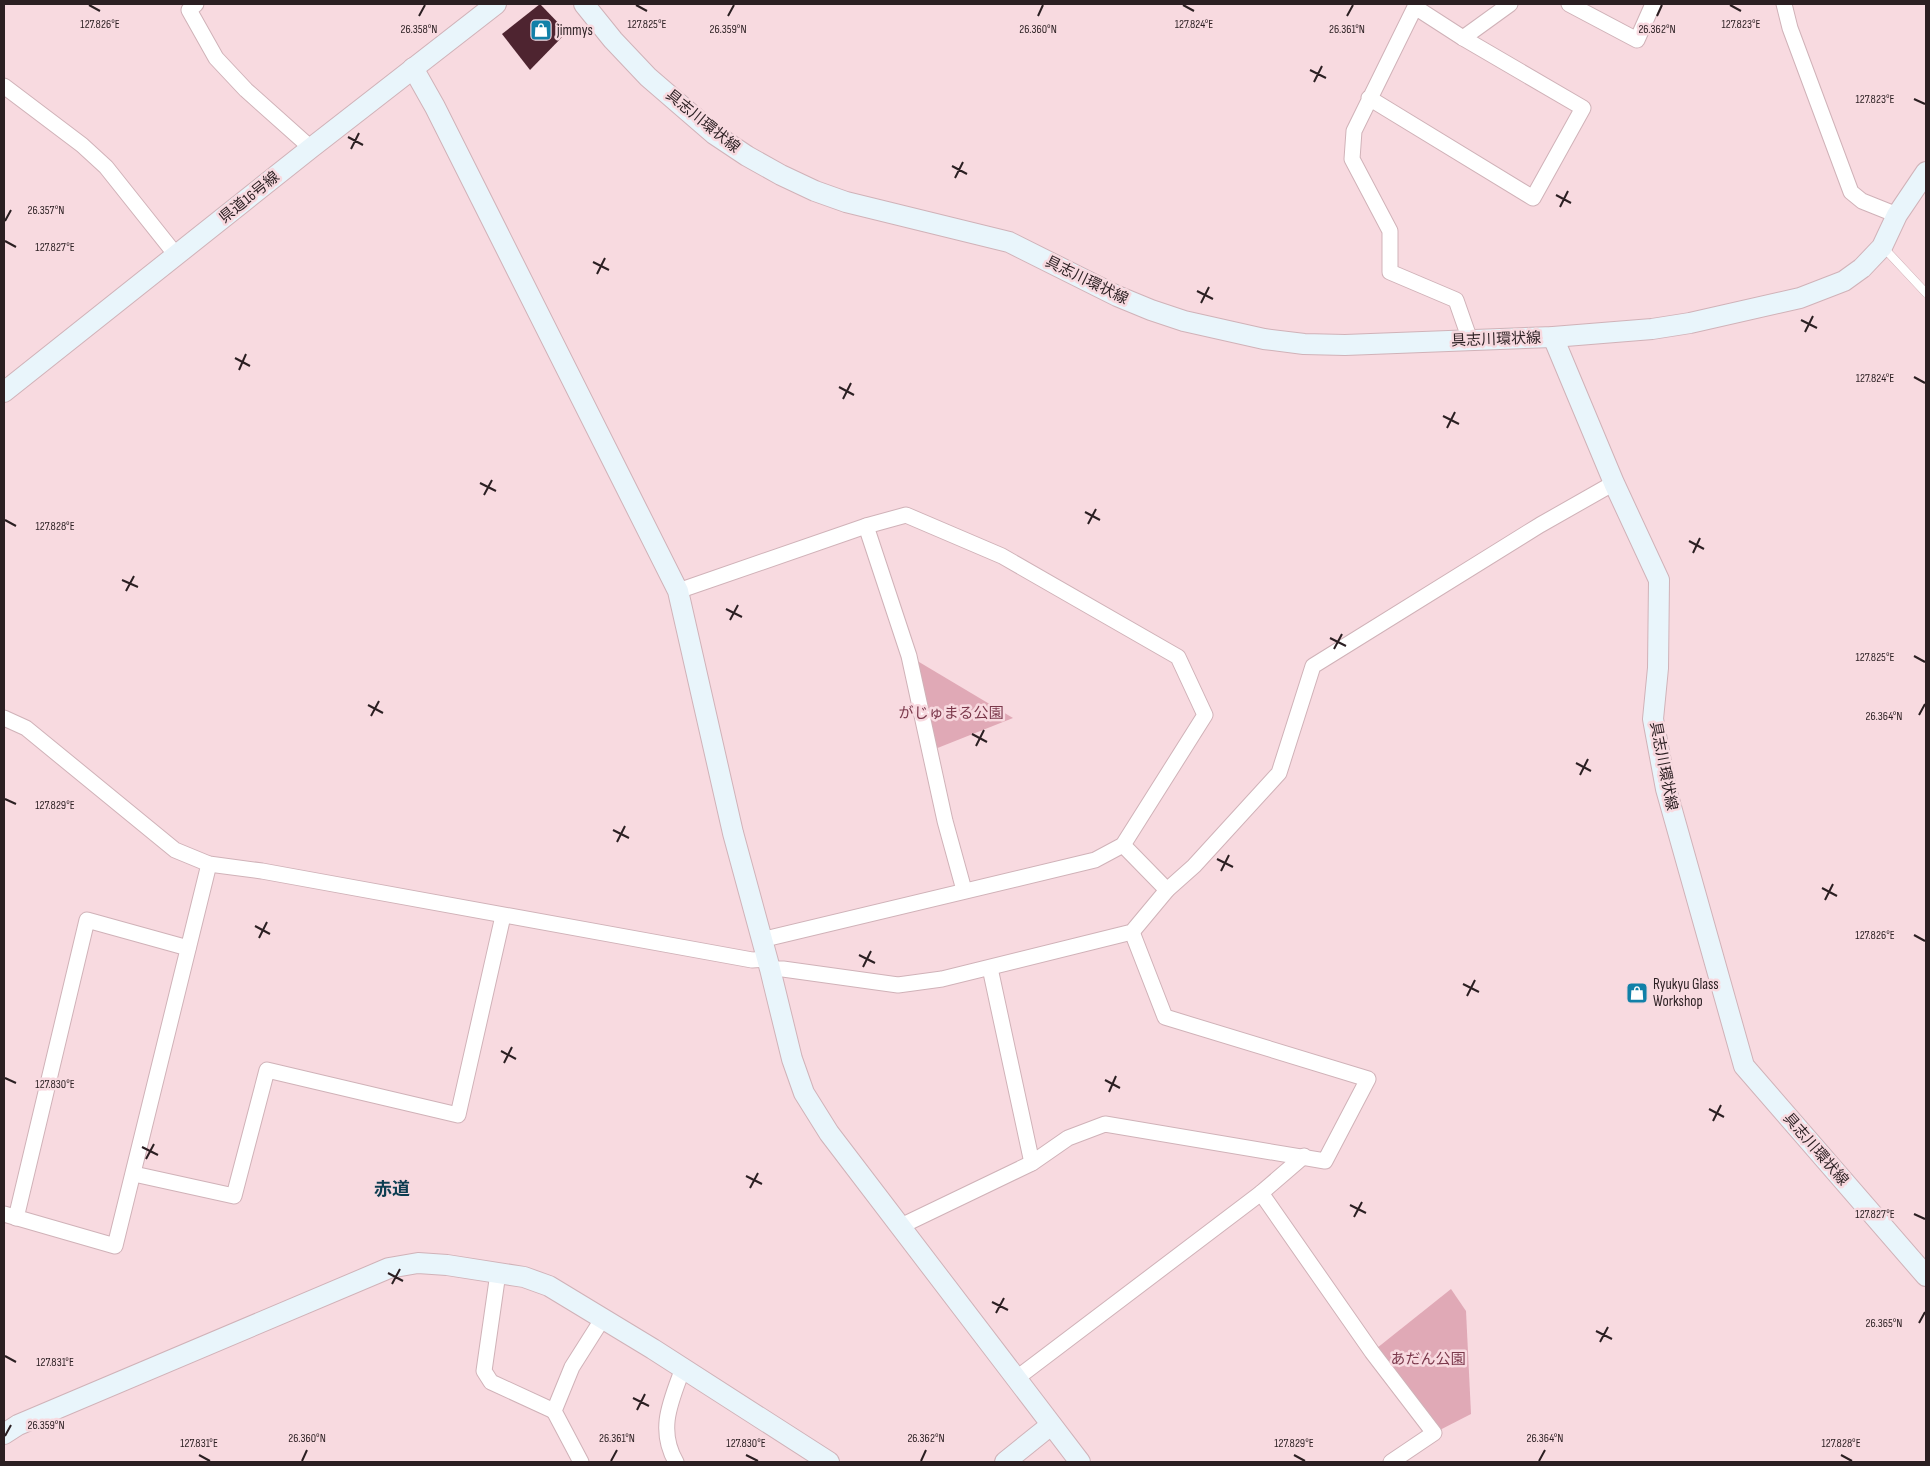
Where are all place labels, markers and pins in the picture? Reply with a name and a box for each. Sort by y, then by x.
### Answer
shop icon: jimmys [529,18,553,42]
place label: jimmys [556,21,593,40]
place label: Ryukyu Glass Workshop [1653,975,1719,1011]
shop icon: Ryukyu Glass Workshop [1625,981,1649,1005]

